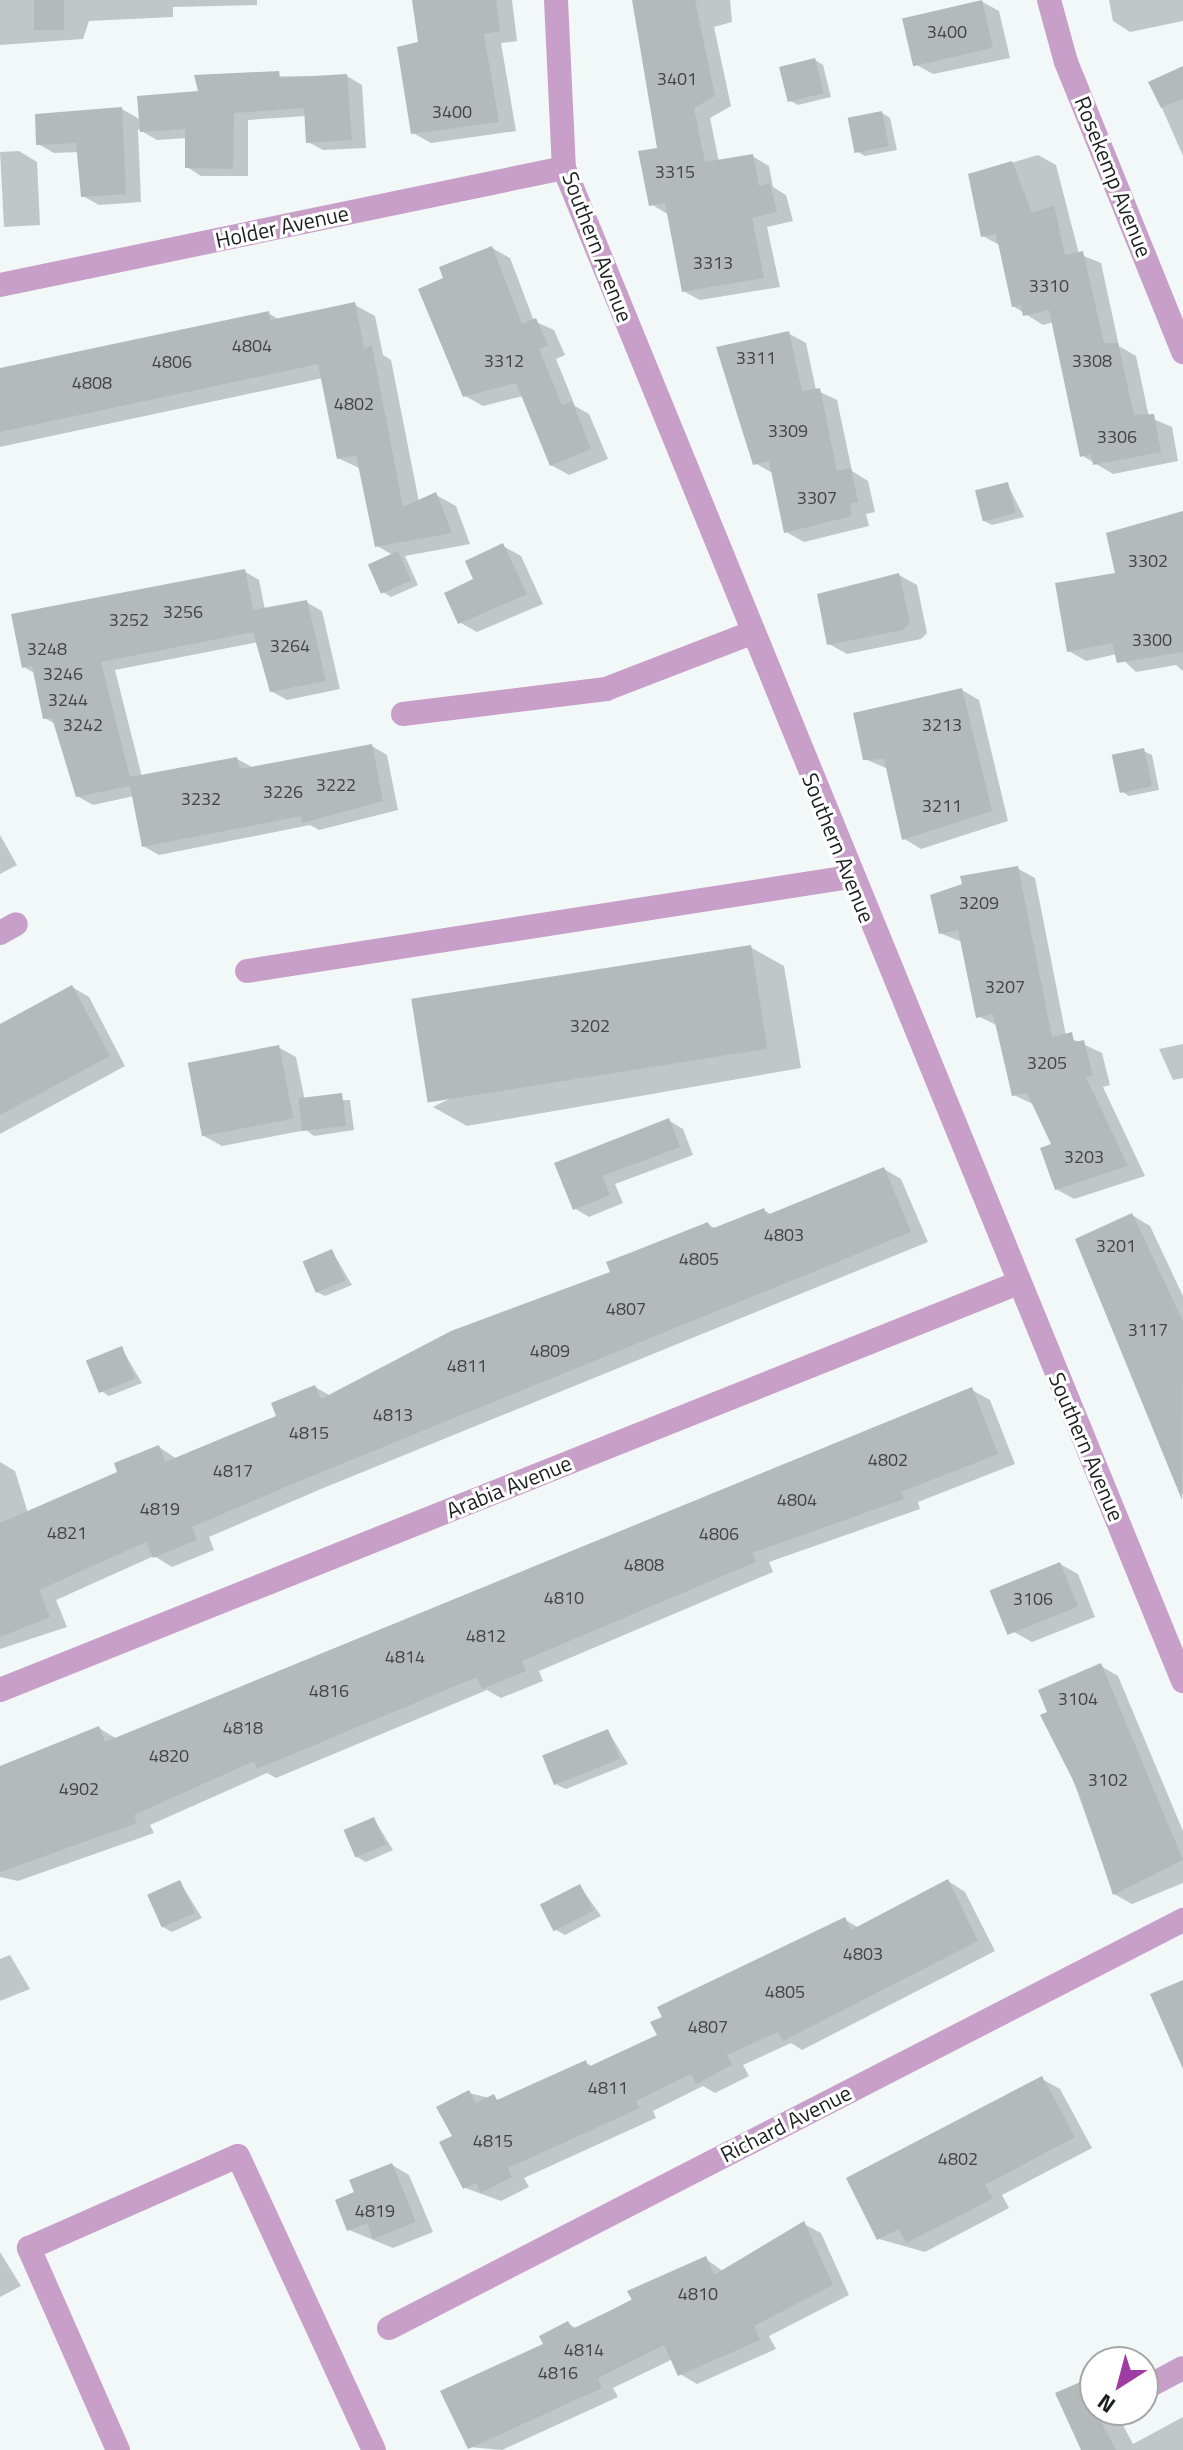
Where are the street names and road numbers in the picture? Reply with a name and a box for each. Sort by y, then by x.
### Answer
street label: Rosekemp Avenue [1069,93,1157,261]
street label: Southern Avenue [556,168,638,326]
street label: Holder Avenue [213,200,351,254]
street label: Southern Avenue [796,769,880,927]
street label: Southern Avenue [1043,1369,1129,1525]
street label: Arabia Avenue [442,1450,576,1524]
street label: Richard Avenue [716,2080,856,2168]

